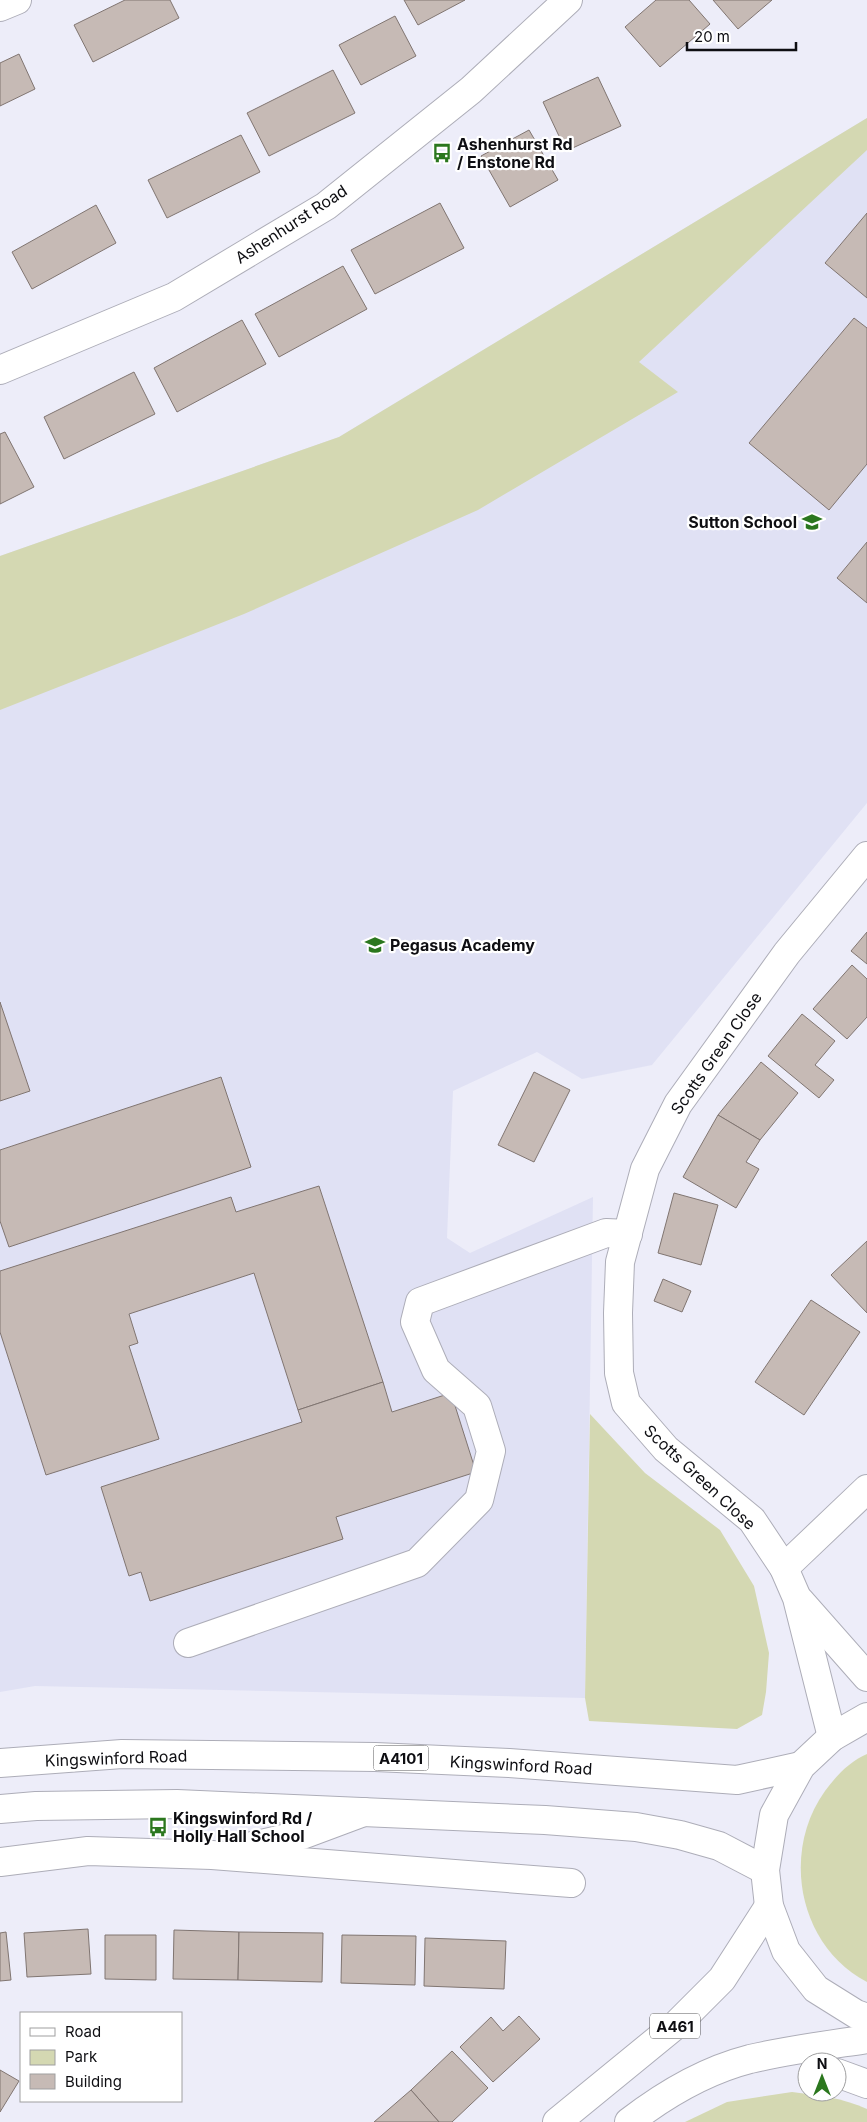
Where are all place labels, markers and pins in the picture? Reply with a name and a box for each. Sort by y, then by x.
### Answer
place label: Ashenhurst Rd / Enstone Rd [457,134,573,172]
bus stop icon: Ashenhurst Rd / Enstone Rd [431,142,453,164]
school or university icon: Sutton School [801,511,823,533]
place label: Sutton School [688,512,797,532]
school or university icon: Pegasus Academy [364,934,386,956]
place label: Pegasus Academy [390,935,535,955]
place label: Kingswinford Rd / Holly Hall School [173,1808,312,1846]
bus stop icon: Kingswinford Rd / Holly Hall School [147,1816,169,1838]

